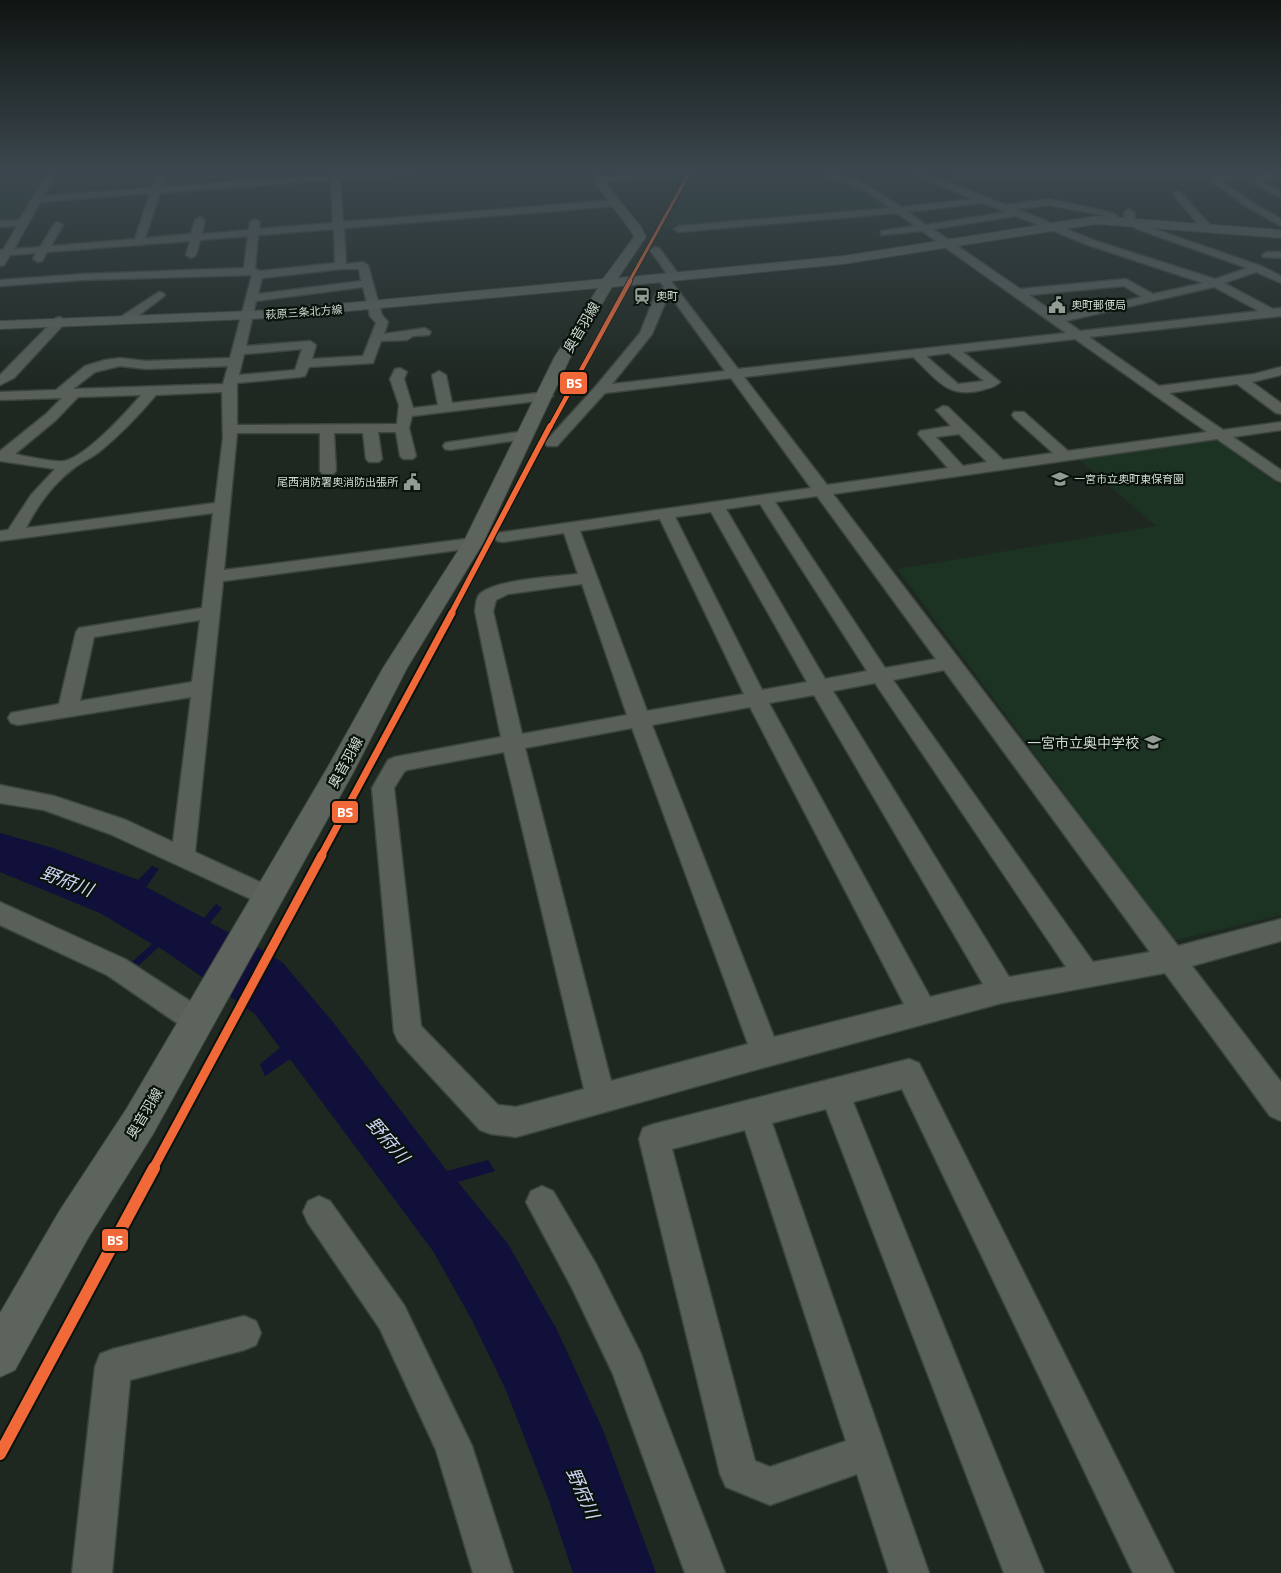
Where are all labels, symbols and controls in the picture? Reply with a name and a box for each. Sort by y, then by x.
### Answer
station icon: 奥町 [632,286,652,306]
place label: 奥町 [656,288,678,304]
public building icon: 奥町郵便局 [1047,295,1067,315]
place label: 奥町郵便局 [1071,297,1126,313]
street label: 奥音羽線 [558,298,604,356]
street label: 萩原三条北方線 [265,301,343,323]
line badge: BS [559,371,588,395]
text: BS [566,372,582,393]
school or university icon: 一宮市立奥町東保育園 [1050,469,1070,489]
place label: 一宮市立奥町東保育園 [1074,471,1184,487]
public building icon: 尾西消防署奥消防出張所 [402,472,422,492]
place label: 尾西消防署奥消防出張所 [277,474,399,490]
street label: 奥音羽線 [322,732,368,792]
place label: 一宮市立奥中学校 [1027,732,1139,753]
school or university icon: 一宮市立奥中学校 [1143,732,1163,752]
line badge: BS [331,800,359,824]
text: BS [337,801,353,822]
water label: 野府川 [37,859,99,904]
street label: 奥音羽線 [121,1084,167,1142]
water label: 野府川 [360,1111,417,1171]
line badge: BS [101,1228,129,1252]
text: BS [107,1229,123,1250]
water label: 野府川 [560,1463,607,1525]

